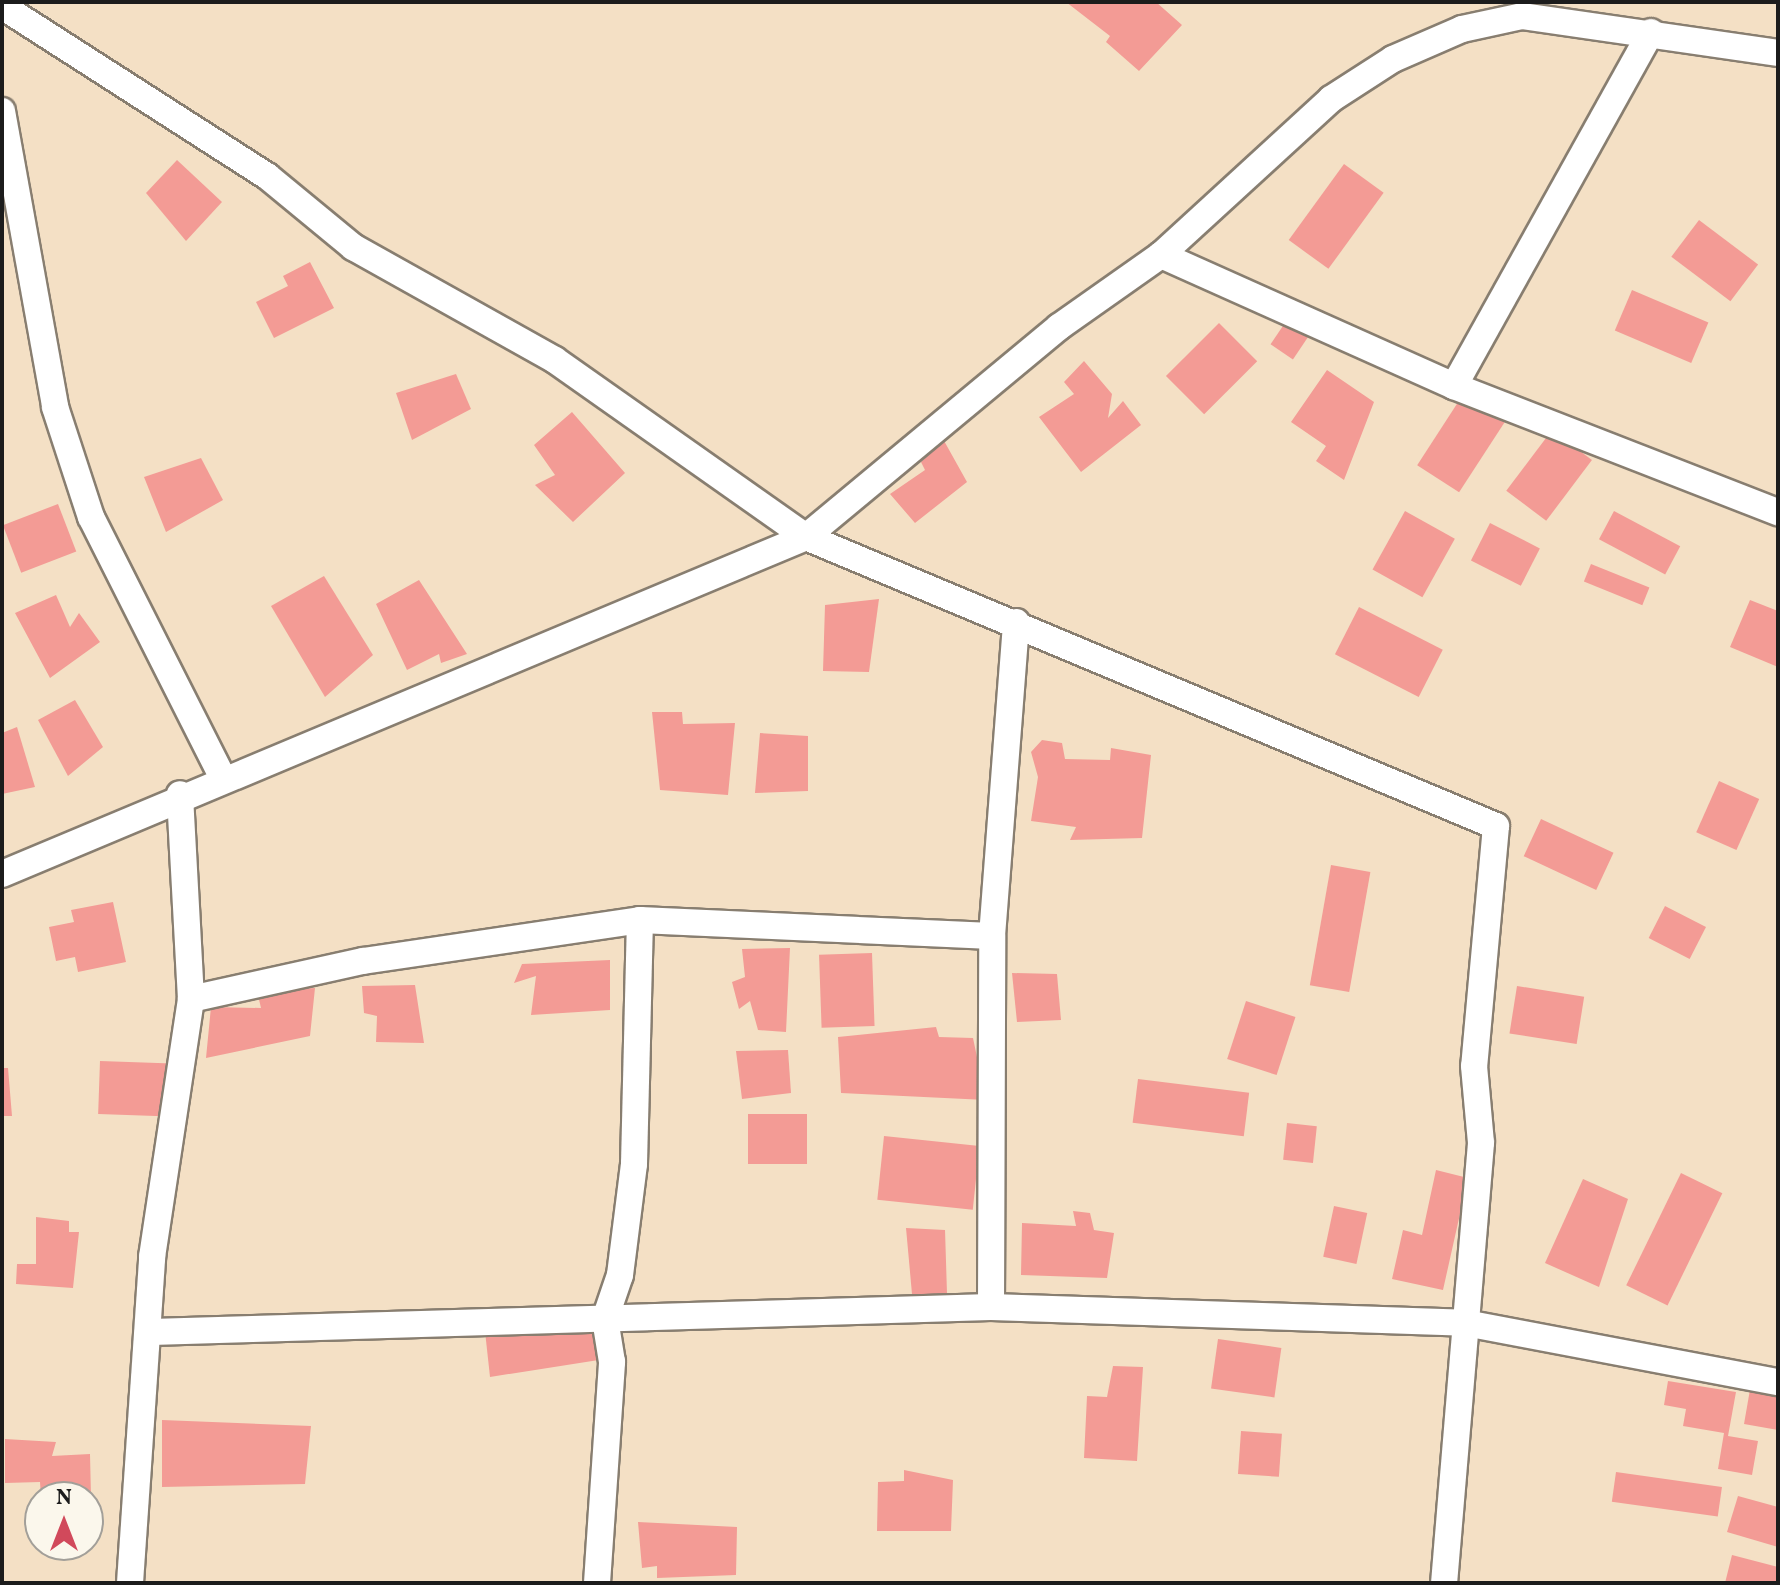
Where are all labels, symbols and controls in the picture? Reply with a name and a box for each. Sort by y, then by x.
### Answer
north arrow [24,1481,104,1561]
text: N [56,1483,72,1514]

